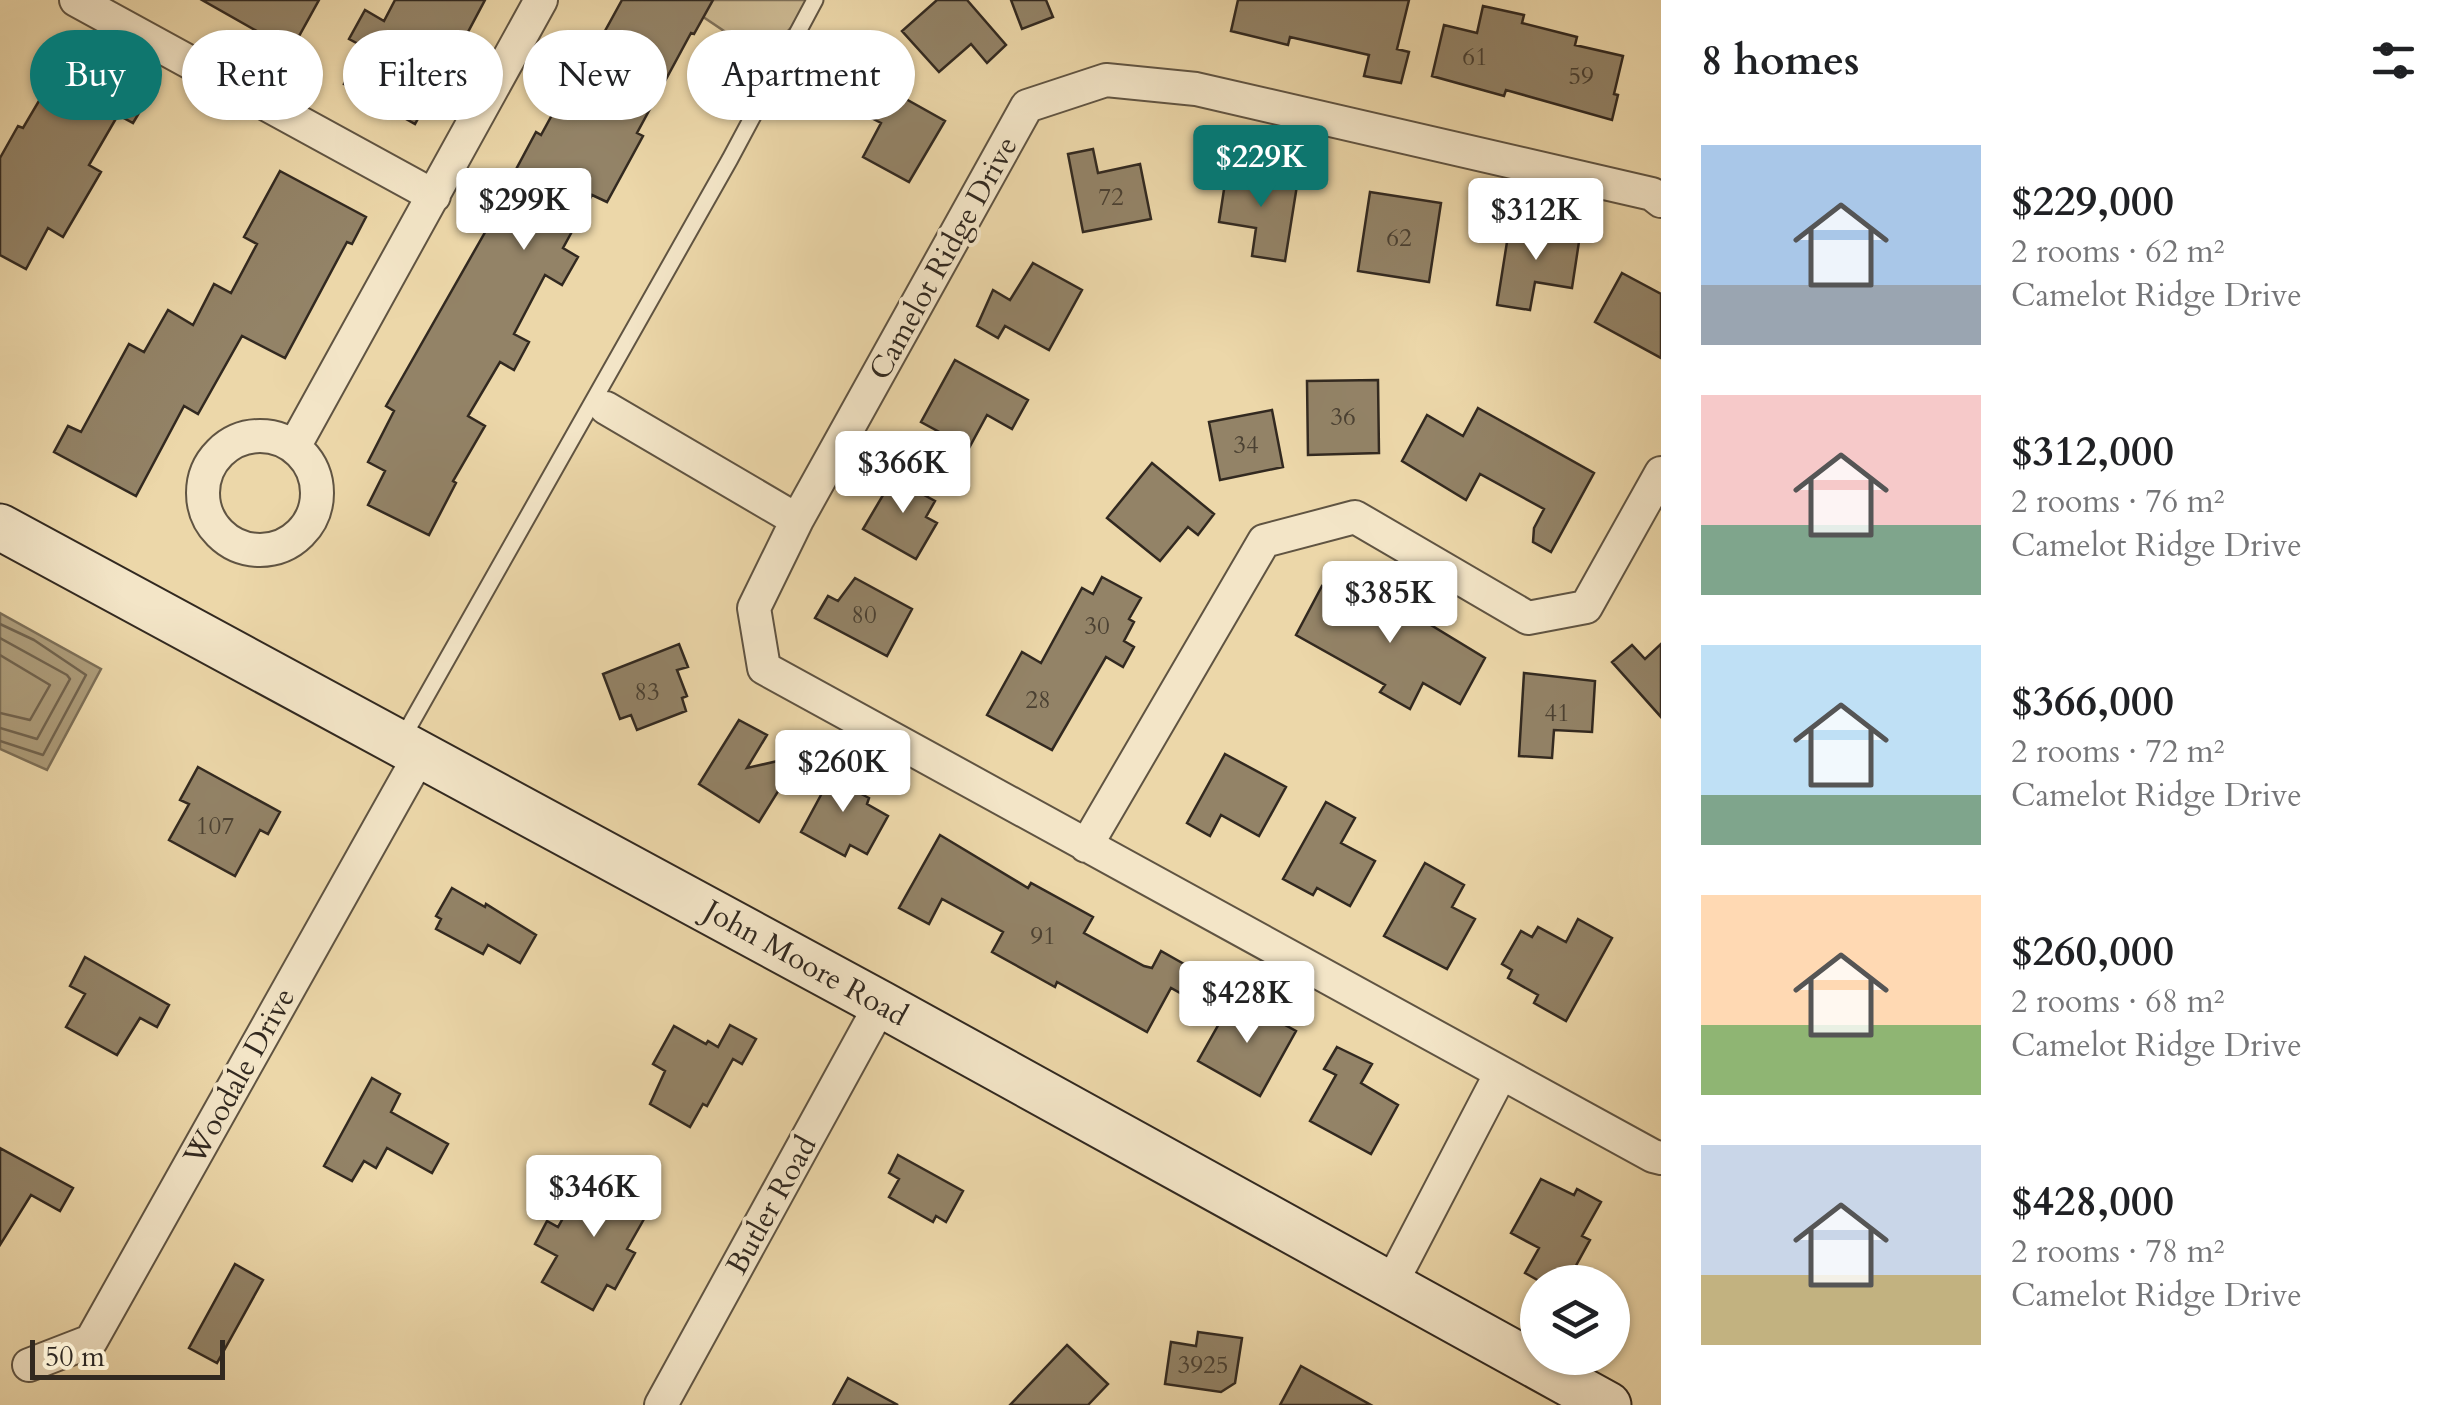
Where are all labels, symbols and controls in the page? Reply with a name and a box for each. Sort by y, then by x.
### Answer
chip: Buy [30,30,162,120]
chip: Rent [182,30,323,120]
chip: Filters [343,30,503,120]
chip: New [523,30,667,120]
chip: Apartment [687,30,915,120]
text: 8 homes [1701,32,1859,89]
icon: filters [2366,33,2421,88]
house number: 61 [1462,40,1488,74]
house number: 59 [1568,59,1594,93]
pin: $229K [1191,125,1331,210]
street label: Camelot Ridge Drive [859,129,1027,387]
text: $229K [1215,135,1307,179]
pin: $299K [454,168,594,253]
text: $229,000 [2011,173,2174,230]
text: $299K [478,178,570,222]
pin: $312K [1466,178,1606,263]
house number: 72 [1098,180,1124,214]
icon: home [1781,185,1901,305]
text: $312K [1490,188,1582,232]
house number: 62 [1386,221,1412,255]
text: 2 rooms · 62 m² [2011,230,2224,274]
text: Camelot Ridge Drive [2011,274,2302,318]
house number: 36 [1330,400,1356,434]
text: $312,000 [2011,423,2174,480]
house number: 34 [1233,428,1259,462]
pin: $366K [833,431,973,516]
icon: home [1781,435,1901,555]
text: $366K [857,441,949,485]
text: 2 rooms · 76 m² [2011,480,2224,524]
text: Camelot Ridge Drive [2011,524,2302,568]
pin: $385K [1320,561,1460,646]
text: $385K [1344,571,1436,615]
house number: 80 [851,598,877,632]
house number: 30 [1084,609,1110,643]
text: $366,000 [2011,673,2174,730]
house number: 83 [634,675,660,709]
house number: 28 [1025,683,1051,717]
icon: home [1781,685,1901,805]
house number: 41 [1544,696,1570,730]
pin: $260K [773,730,913,815]
text: 2 rooms · 72 m² [2011,730,2224,774]
text: $260K [797,740,889,784]
text: Camelot Ridge Drive [2011,774,2302,818]
house number: 107 [196,809,234,843]
street label: John Moore Road [693,888,915,1036]
house number: 91 [1030,919,1056,953]
text: $260,000 [2011,923,2174,980]
icon: home [1781,935,1901,1055]
pin: $428K [1177,961,1317,1046]
text: $428K [1201,971,1293,1015]
street label: Woodale Drive [173,980,305,1173]
text: 2 rooms · 68 m² [2011,980,2224,1024]
text: Camelot Ridge Drive [2011,1024,2302,1068]
street label: Butler Road [717,1129,826,1282]
pin: $346K [524,1155,664,1240]
text: $346K [548,1165,640,1209]
text: $428,000 [2011,1173,2174,1230]
icon: home [1781,1185,1901,1305]
text: 2 rooms · 78 m² [2011,1230,2224,1274]
map controls [1520,1265,1630,1375]
button: layers [1520,1265,1630,1375]
text: Camelot Ridge Drive [2011,1274,2302,1318]
scale bar [30,1335,225,1380]
text: 50 m [45,1338,105,1376]
house number: 3925 [1177,1348,1229,1382]

